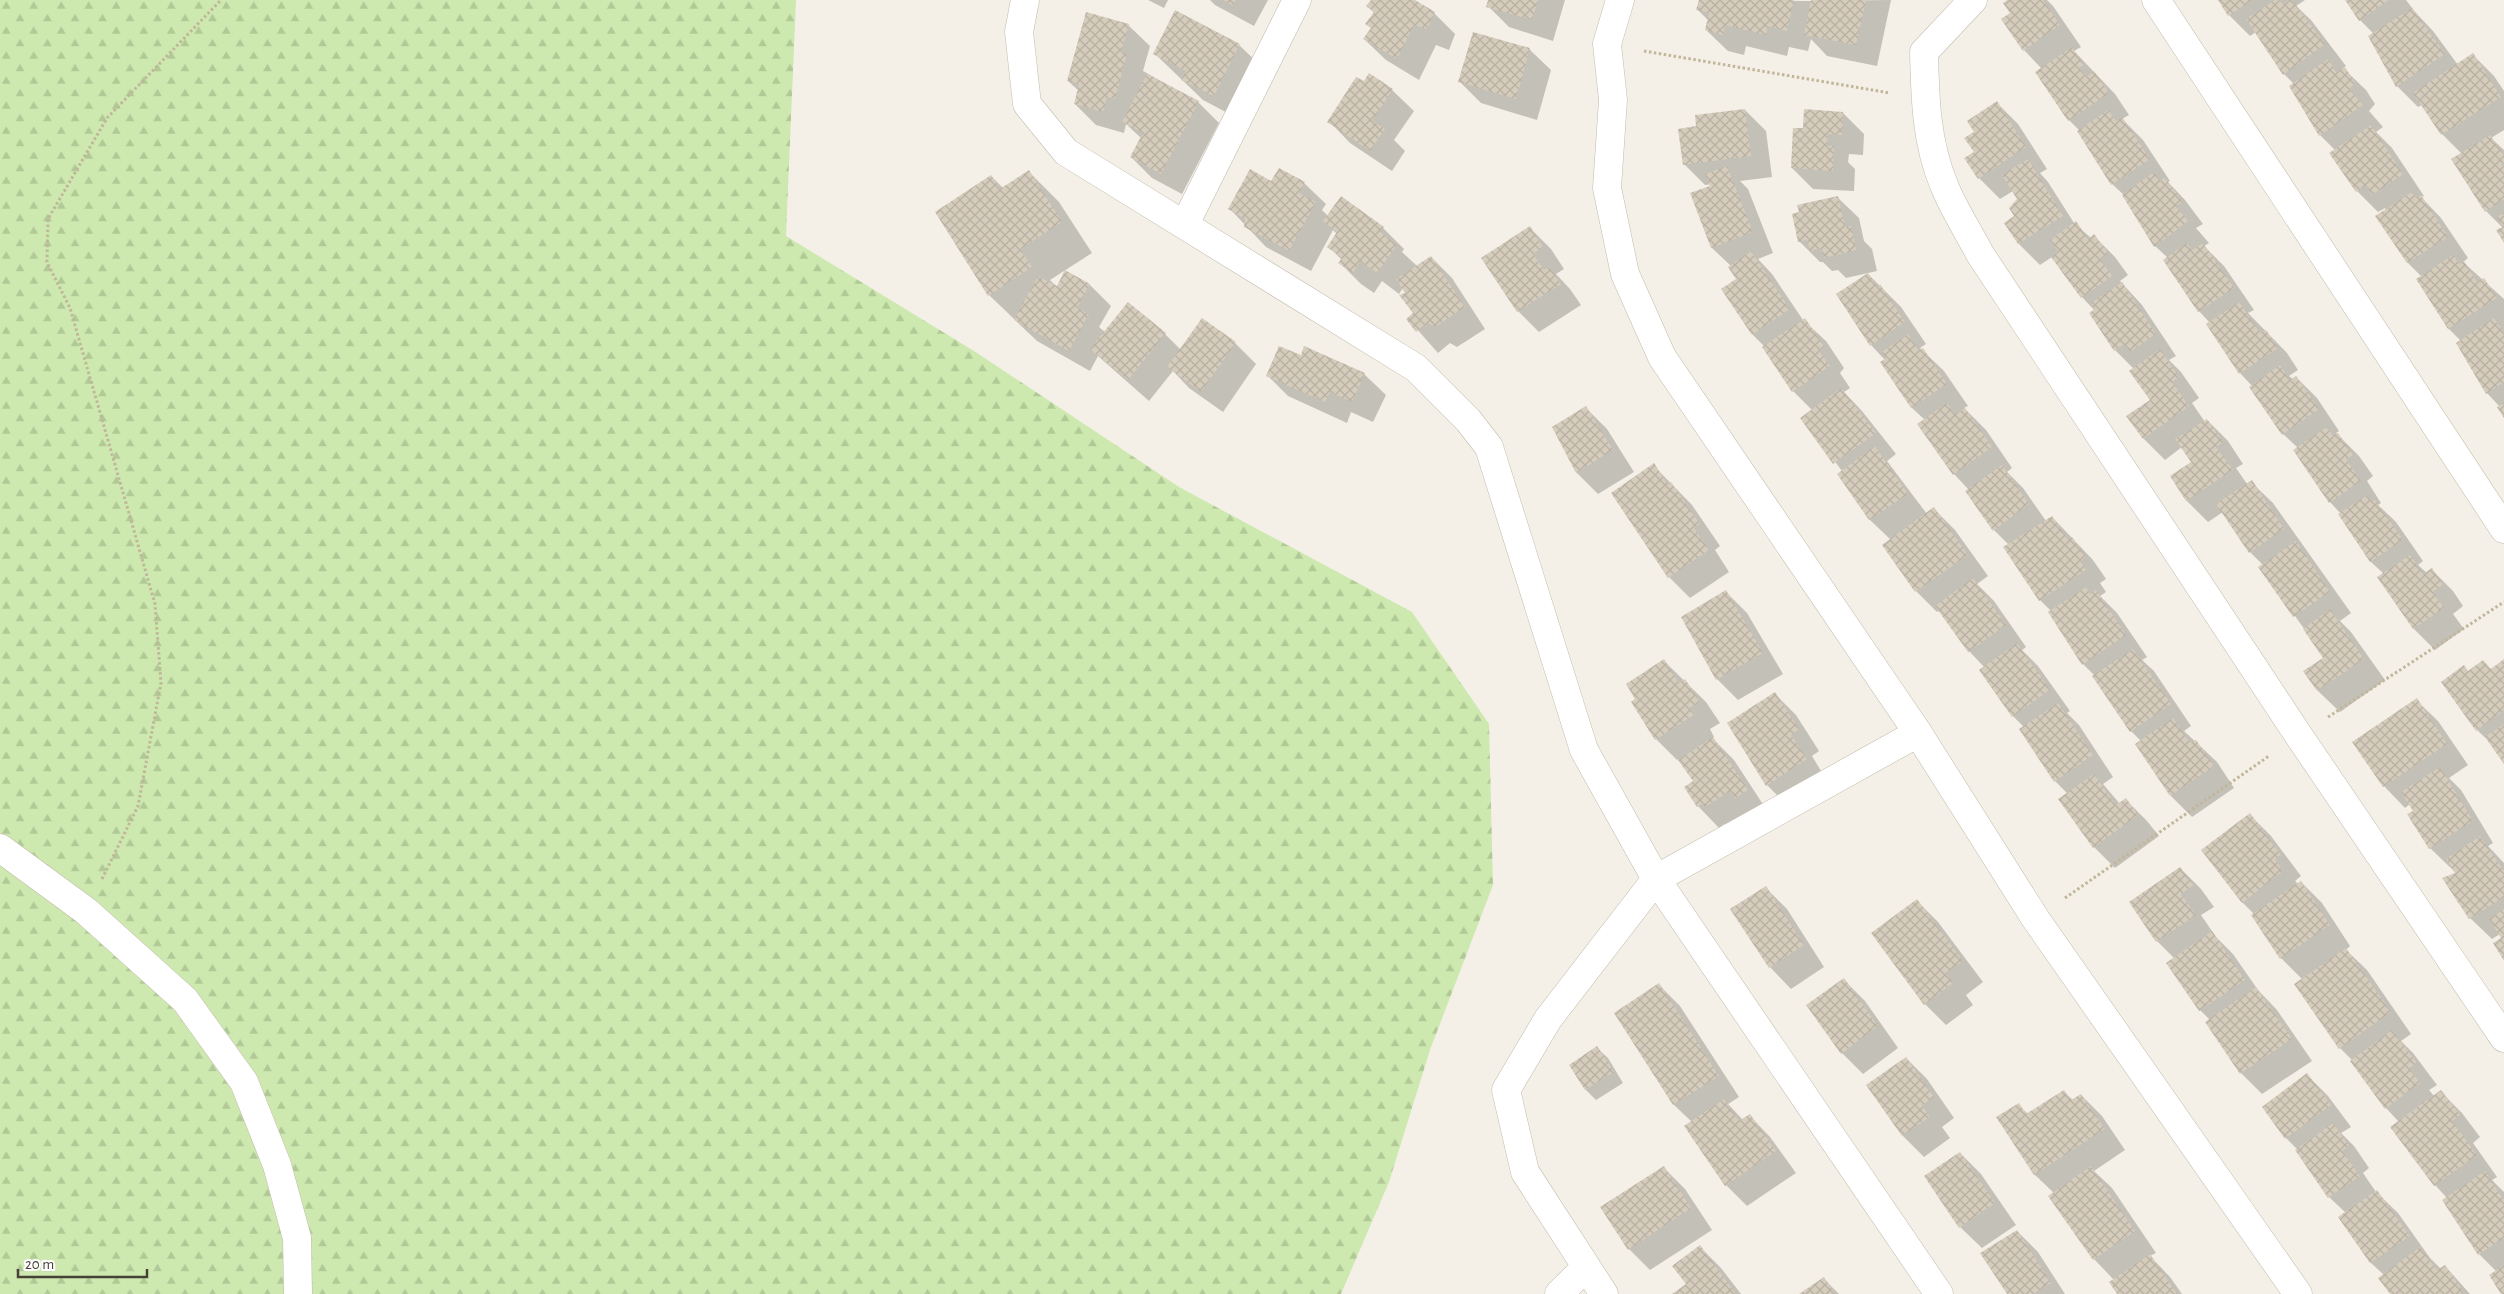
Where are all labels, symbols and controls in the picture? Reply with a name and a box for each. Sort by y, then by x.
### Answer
scale bar [18,1246,146,1278]
text: 20 m [25,1257,54,1272]

